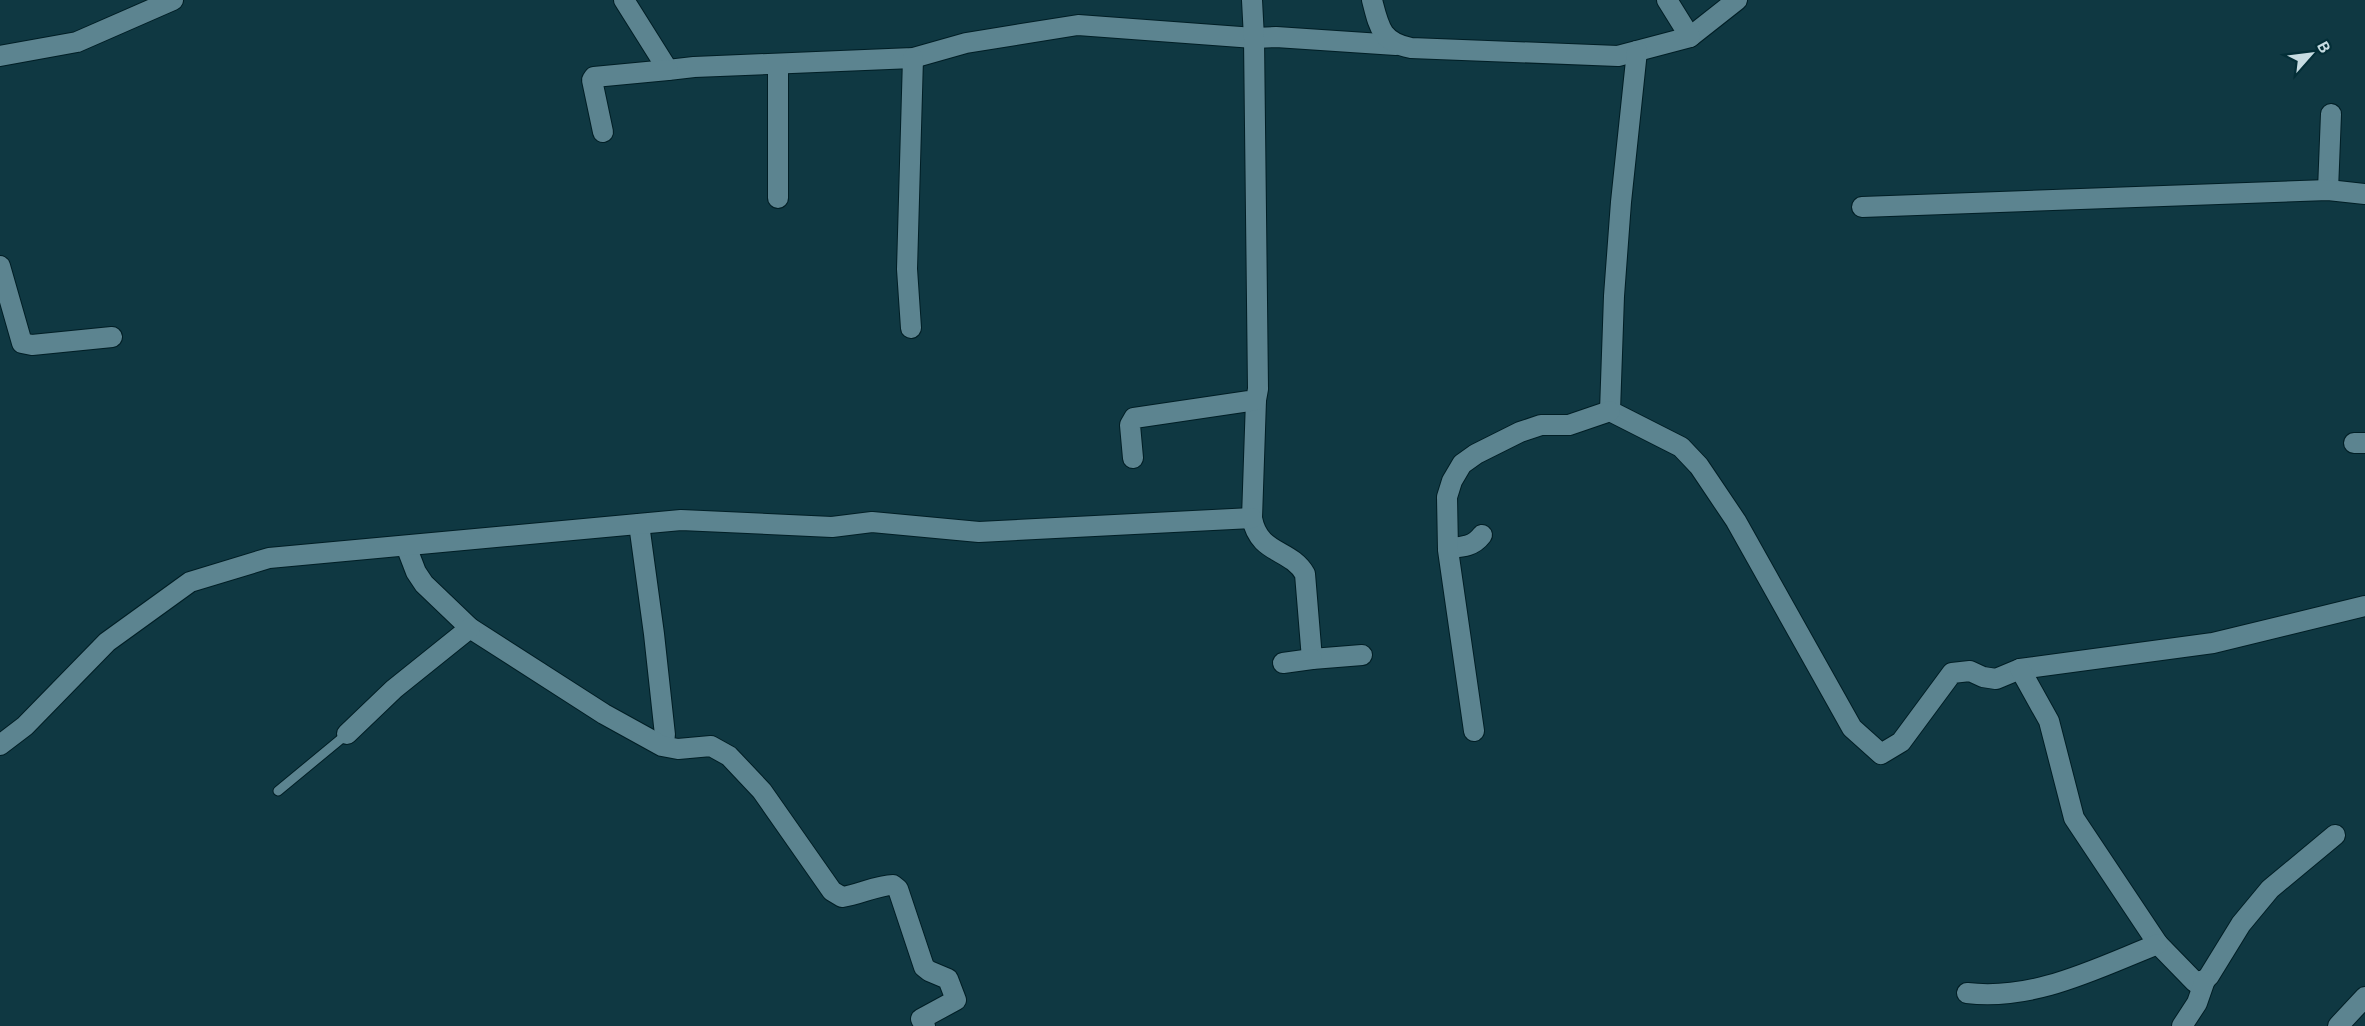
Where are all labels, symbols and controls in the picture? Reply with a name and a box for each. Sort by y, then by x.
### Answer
north arrow [2281,24,2341,84]
text: B [2314,38,2335,56]

